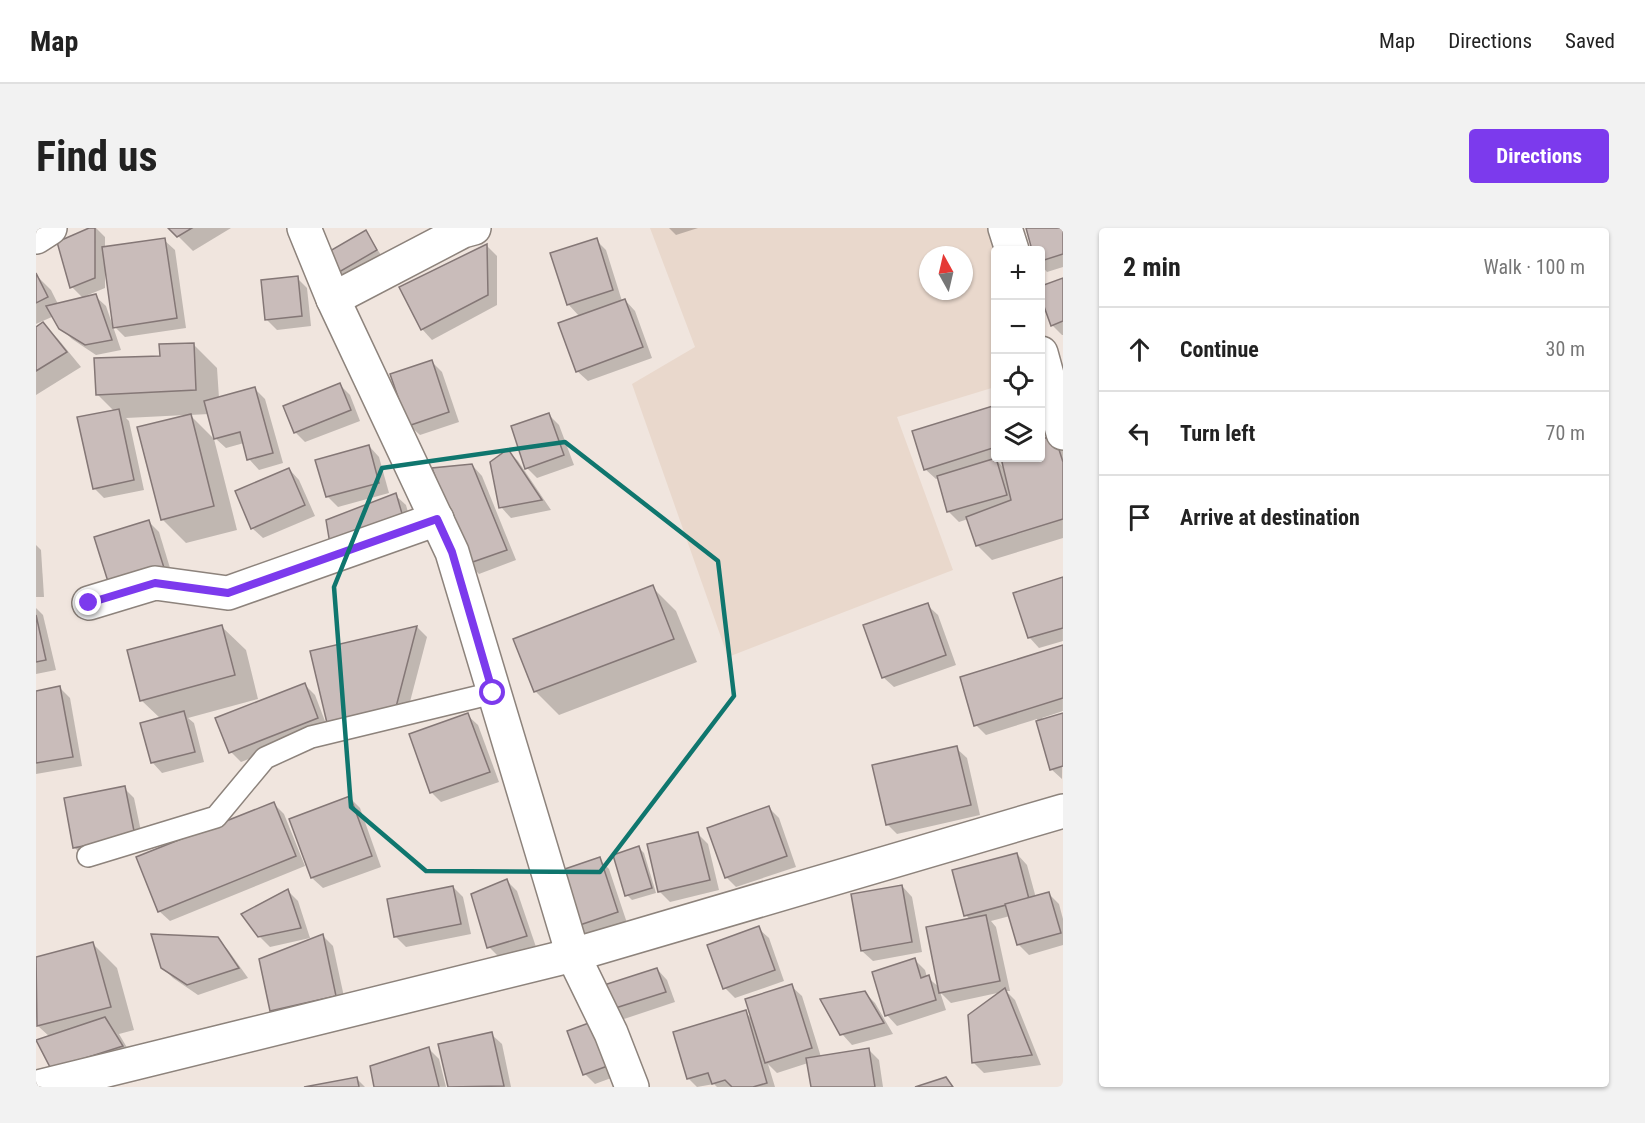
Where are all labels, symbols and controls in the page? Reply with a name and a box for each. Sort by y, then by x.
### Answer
text: Map [30,25,78,58]
text: Map [1379,29,1415,53]
text: Directions [1448,29,1532,53]
text: Saved [1565,29,1615,53]
button: Directions [1469,129,1609,183]
text: Find us [36,132,157,181]
north arrow [919,246,973,300]
map controls [991,246,1045,462]
button: + [991,246,1045,300]
text: 2 min [1123,252,1181,282]
text: Walk · 100 m [1484,255,1585,279]
button: − [991,300,1045,354]
icon: ahead [1123,333,1156,366]
text: Continue [1180,337,1259,362]
text: 30 m [1546,337,1585,361]
button: locate [991,354,1045,408]
button: layers [991,408,1045,462]
icon: left [1123,417,1156,450]
text: Turn left [1180,421,1255,446]
text: 70 m [1546,421,1585,445]
icon: arrive [1123,501,1156,534]
text: Arrive at destination [1180,505,1360,530]
route end [75,589,101,615]
route start [479,679,505,705]

